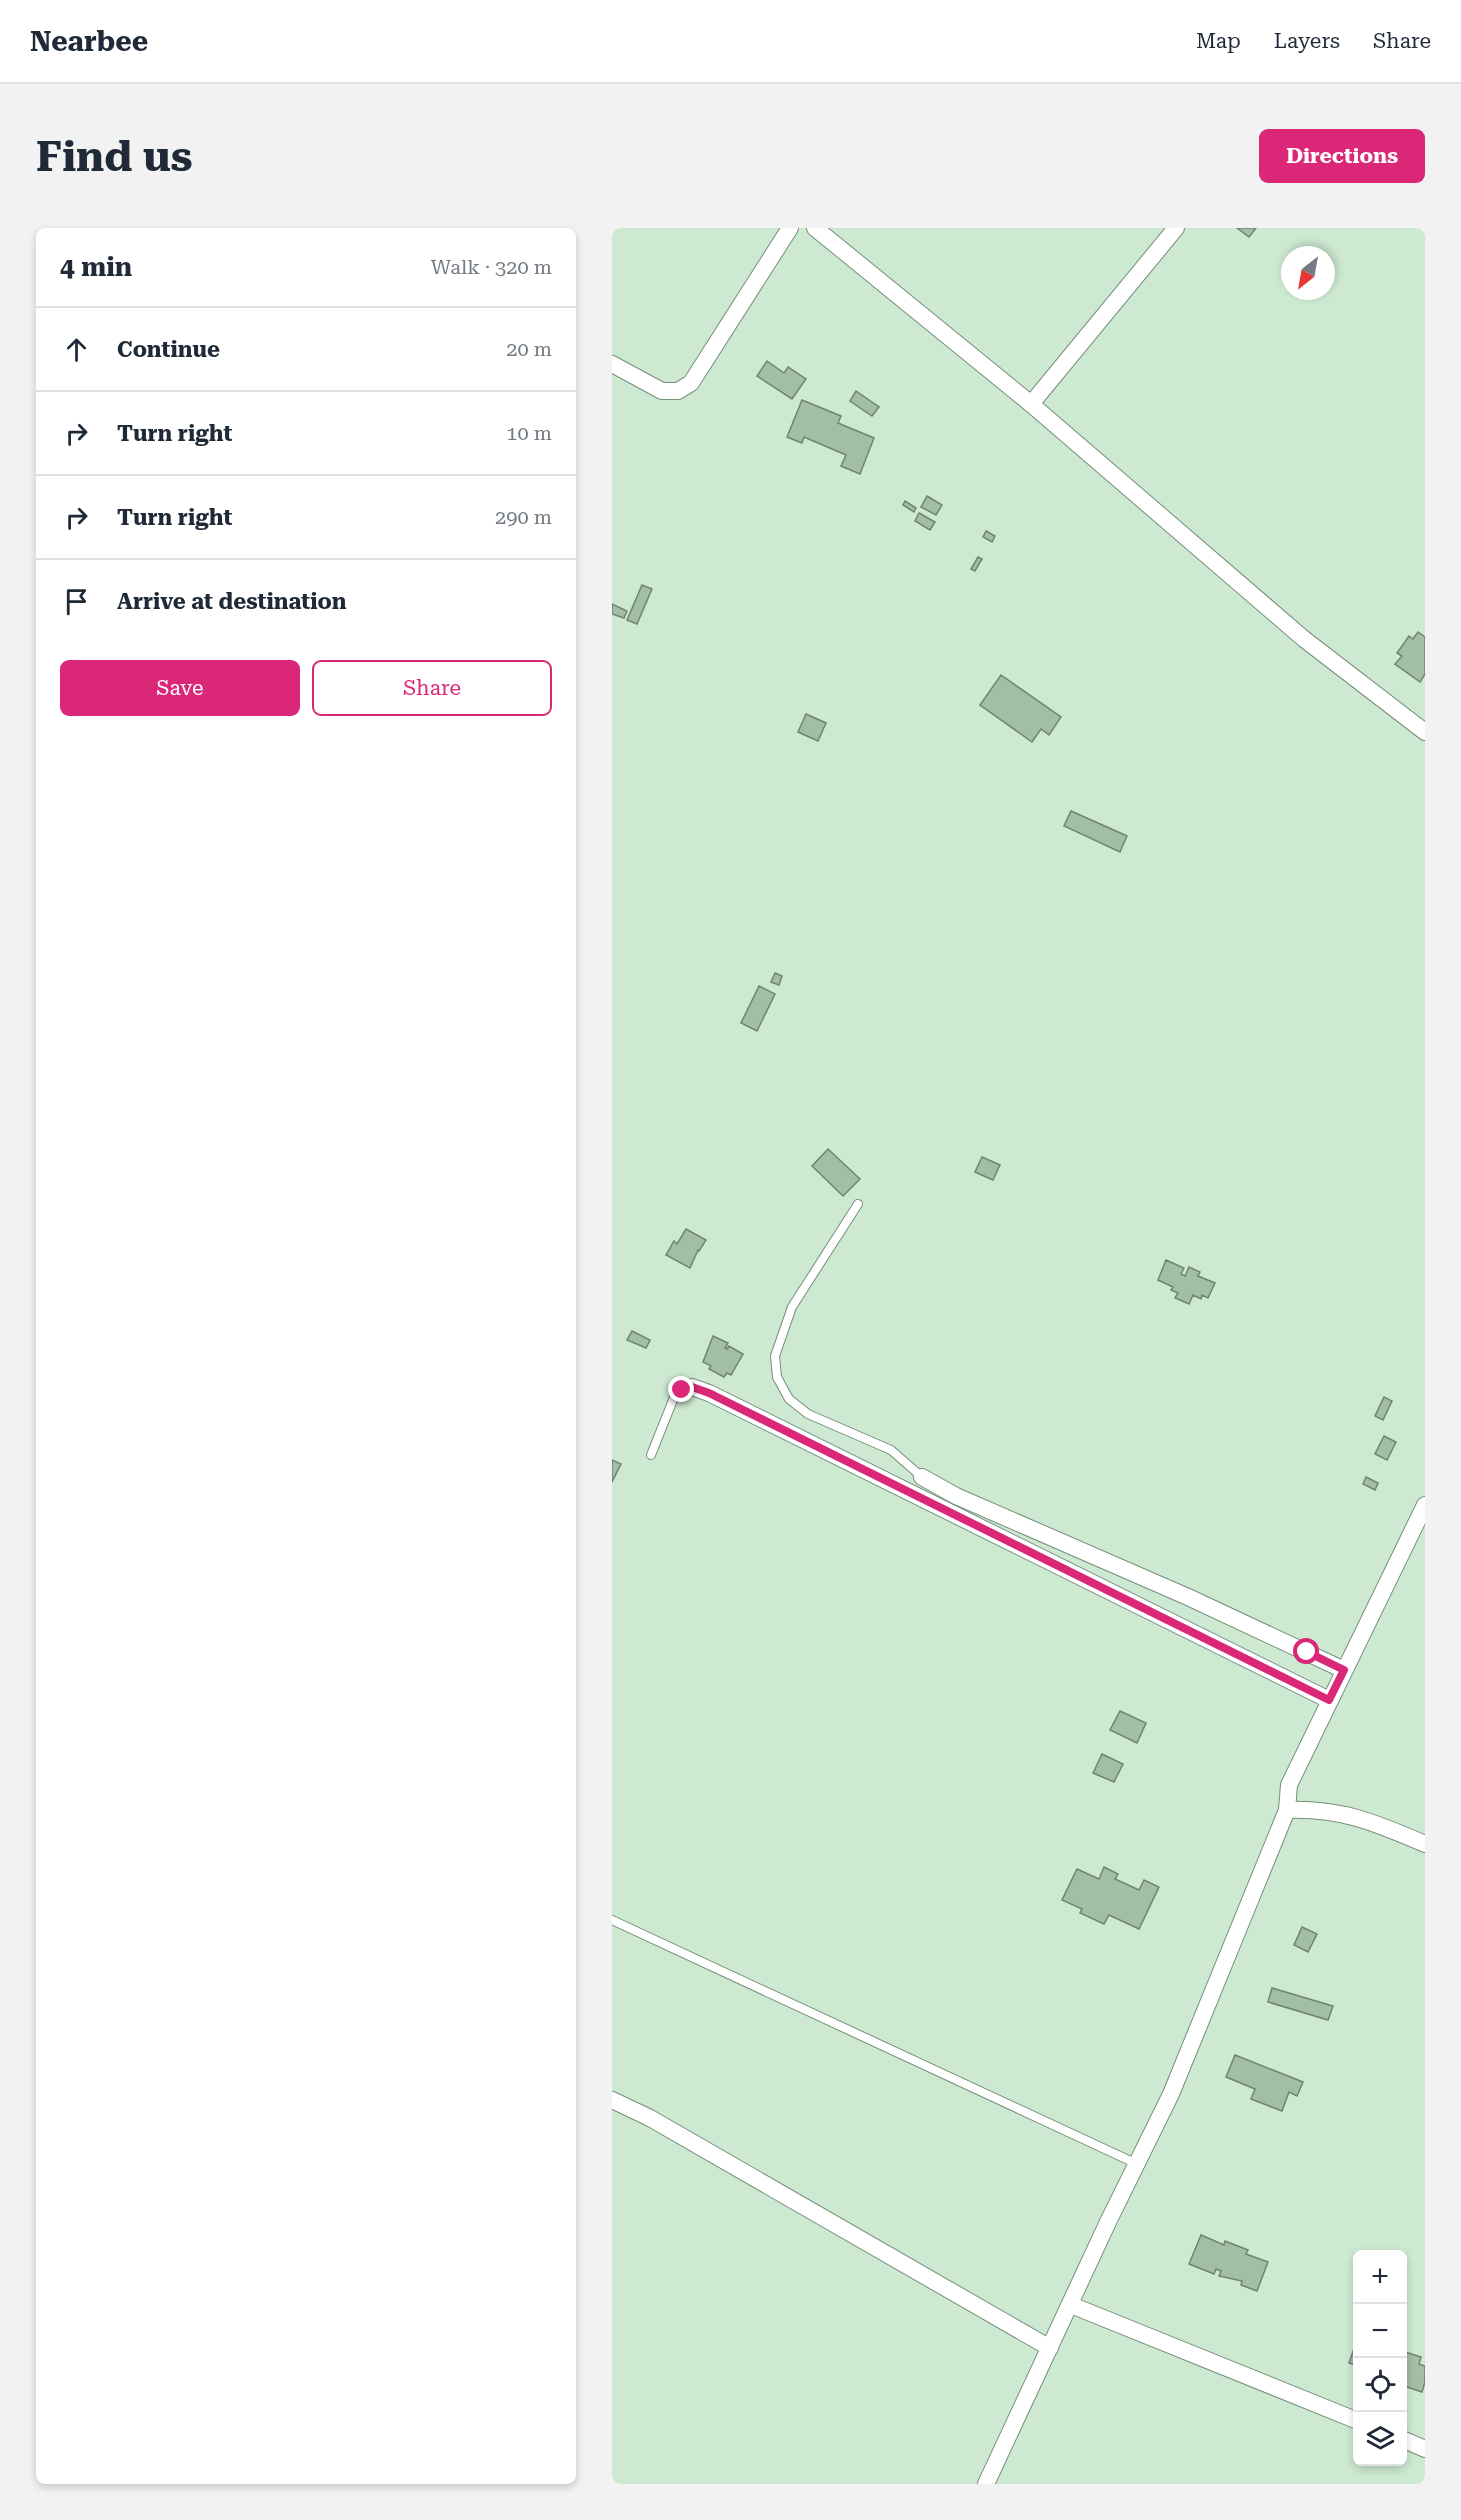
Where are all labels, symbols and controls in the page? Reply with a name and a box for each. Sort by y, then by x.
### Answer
text: Nearbee [30,25,148,58]
text: Map [1196,29,1241,53]
text: Layers [1274,29,1340,53]
text: Share [1373,29,1431,53]
button: Directions [1259,129,1425,183]
text: Find us [36,132,193,181]
north arrow [1281,246,1335,300]
text: 4 min [60,252,132,282]
text: Walk · 320 m [431,255,552,279]
icon: ahead [60,333,93,366]
text: Continue [117,337,220,362]
text: 20 m [506,337,552,361]
icon: right [60,417,93,450]
text: Turn right [117,421,232,446]
text: 10 m [506,421,552,445]
icon: right [60,501,93,534]
text: Turn right [117,505,232,530]
text: 290 m [495,505,552,529]
icon: arrive [60,585,93,618]
text: Arrive at destination [117,589,346,614]
button: Save [60,660,300,716]
button: Share [312,660,552,716]
route end [668,1376,694,1402]
route start [1293,1638,1319,1664]
map controls [1353,2250,1407,2466]
button: + [1353,2250,1407,2304]
button: − [1353,2304,1407,2358]
button: locate [1353,2358,1407,2412]
button: layers [1353,2412,1407,2466]

